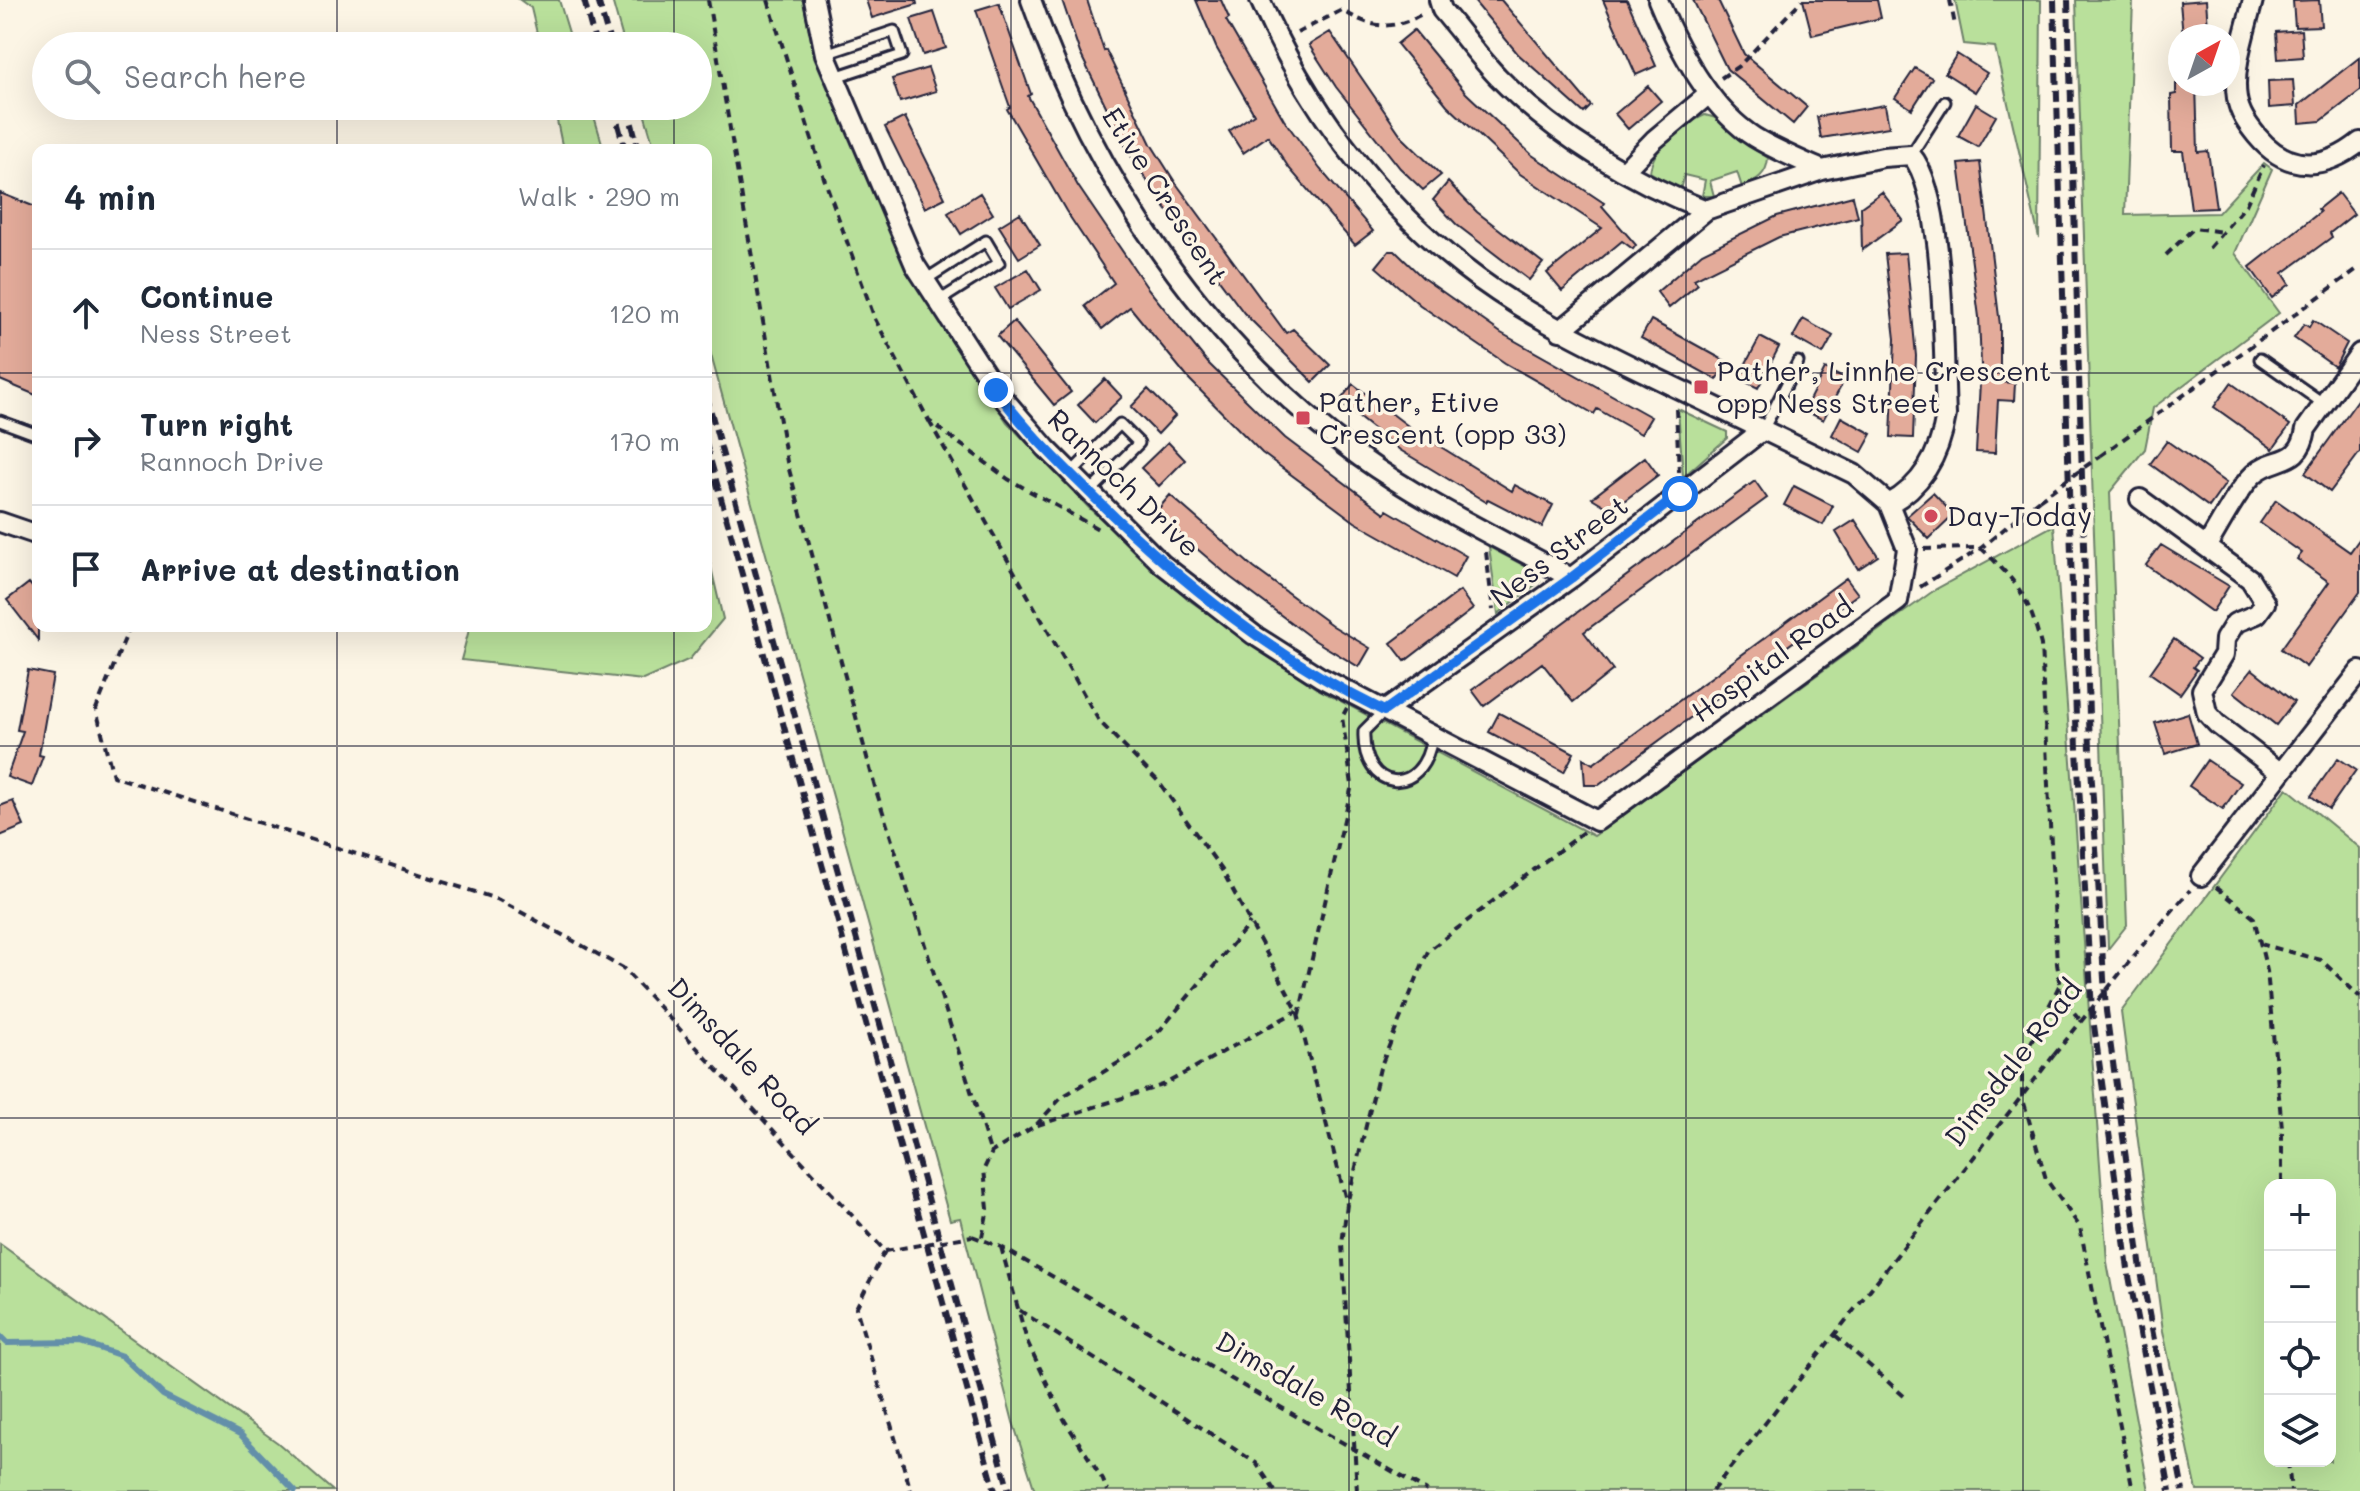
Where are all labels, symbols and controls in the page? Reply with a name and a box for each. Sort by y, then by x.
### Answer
north arrow [2168,24,2240,96]
search box [32,32,712,120]
icon: search [60,54,104,98]
text: Search here [124,56,307,96]
street label: Etive Crescent [1095,100,1237,291]
text: 4 min [64,174,156,219]
text: Walk · 290 m [518,179,680,213]
text: Continue [140,276,273,316]
icon: ahead [64,291,108,335]
text: 120 m [609,296,680,330]
text: Ness Street [140,316,292,350]
place label: Pather, Linnhe Crescent opp Ness Street [1717,352,2051,420]
route end [978,372,1014,408]
marker: Pather, Linnhe Crescent opp Ness Street [1692,378,1710,396]
place label: Pather, Etive Crescent (opp 33) [1319,383,1567,451]
street label: Rannoch Drive [1041,400,1209,564]
text: Turn right [140,404,293,444]
marker: Pather, Etive Crescent (opp 33) [1294,409,1312,427]
icon: right [64,419,108,463]
text: 170 m [609,424,680,458]
text: Rannoch Drive [140,444,324,478]
route start [1662,476,1698,512]
street label: Ness Street [1482,487,1634,614]
place label: Day-Today [1947,497,2092,533]
marker: Day-Today [1922,507,1940,525]
icon: arrive [64,547,108,591]
text: Arrive at destination [140,549,460,589]
street label: Hospital Road [1683,587,1859,729]
street label: Dimsdale Road [661,969,825,1141]
street label: Dimsdale Road [1936,972,2089,1153]
map controls [2264,1179,2336,1467]
button: + [2264,1179,2336,1251]
button: − [2264,1251,2336,1323]
street label: Dimsdale Road [1210,1322,1403,1454]
button: locate [2264,1323,2336,1395]
button: layers [2264,1395,2336,1467]

